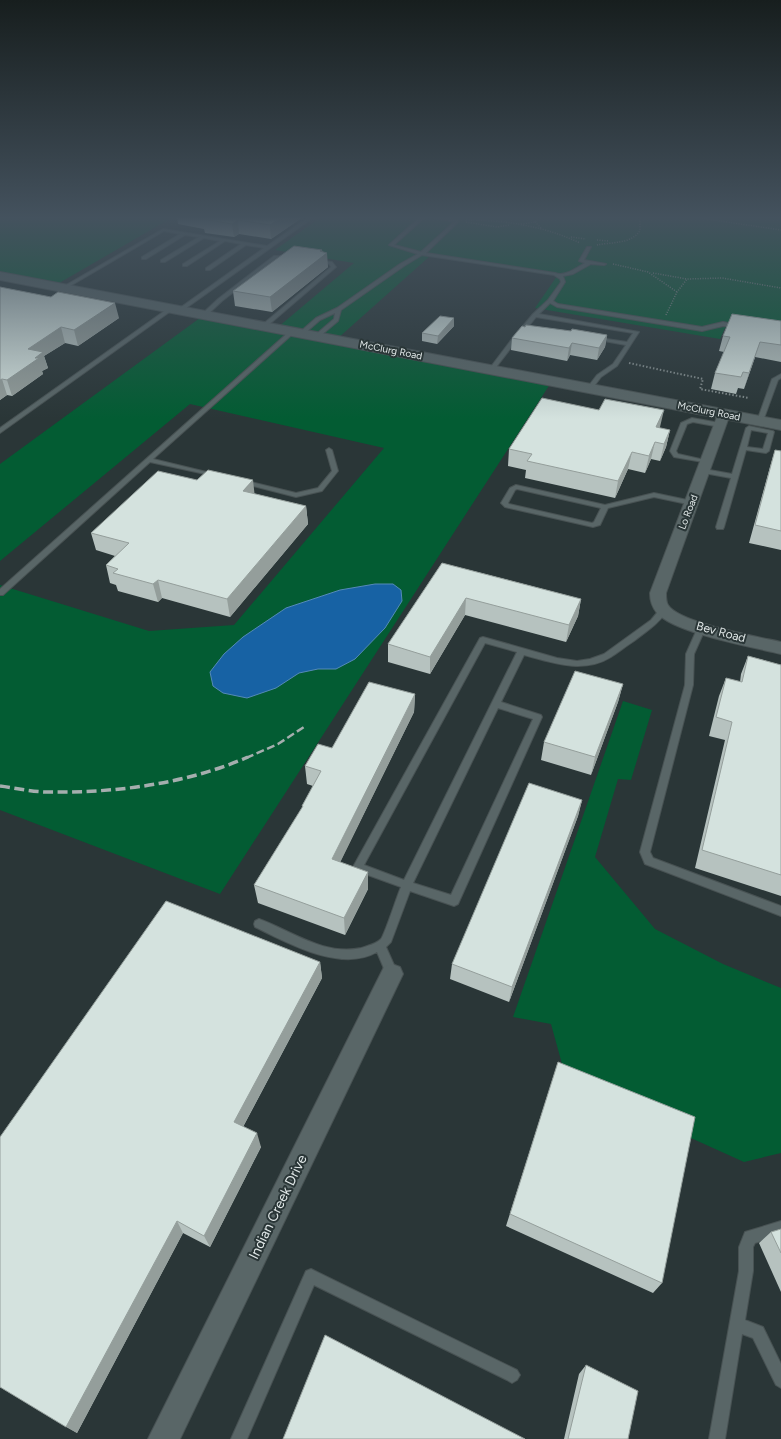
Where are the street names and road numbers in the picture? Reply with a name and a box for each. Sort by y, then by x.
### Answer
street label: McClurg Road [359,338,424,362]
street label: McClurg Road [677,399,742,423]
street label: Lo Road [675,493,701,531]
street label: Bev Road [695,619,747,645]
street label: Indian Creek Drive [245,1152,311,1262]

